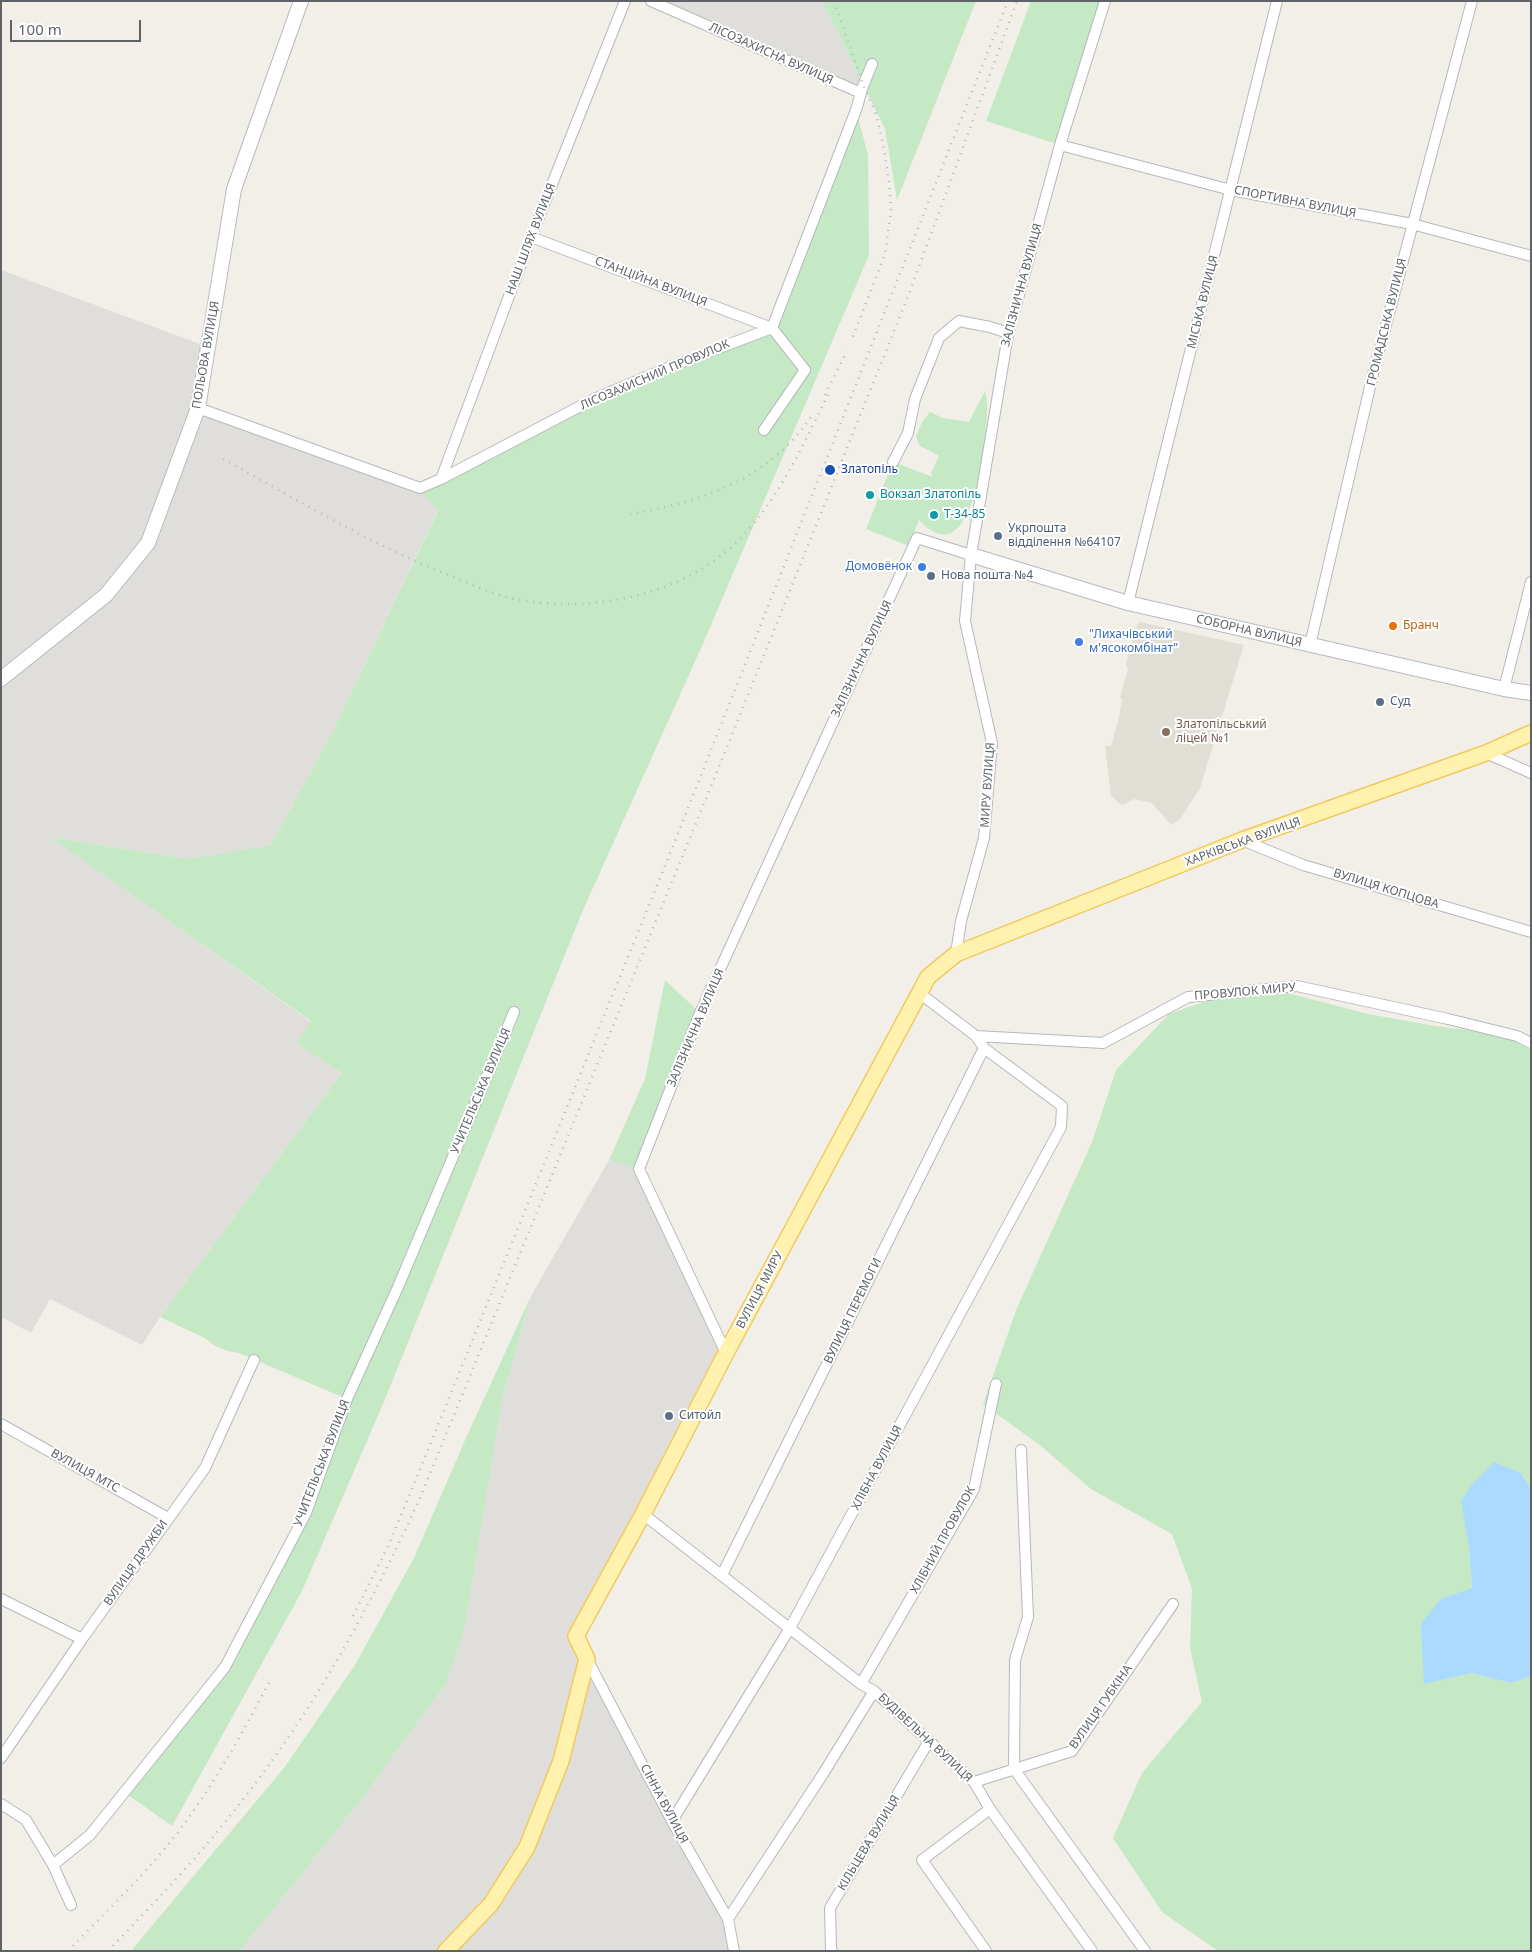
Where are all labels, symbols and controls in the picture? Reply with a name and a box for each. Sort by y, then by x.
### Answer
scale bar [12,10,144,42]
text: 100 m [18,19,62,39]
street label: ЛІСОЗАХИСНА ВУЛИЦЯ [707,20,835,88]
street label: НАШ ШЛЯХ ВУЛИЦЯ [503,181,559,297]
street label: СПОРТИВНА ВУЛИЦЯ [1233,183,1357,221]
street label: ЗАЛІЗНИЧНА ВУЛИЦЯ [999,222,1045,348]
street label: СТАНЦІЙНА ВУЛИЦЯ [593,254,709,310]
street label: МІСЬКА ВУЛИЦЯ [1184,254,1222,350]
street label: ГРОМАДСЬКА ВУЛИЦЯ [1364,257,1410,387]
street label: ПОЛЬОВА ВУЛИЦЯ [189,300,223,410]
street label: ЛІСОЗАХИСНИЙ ПРОВУЛОК [578,337,732,413]
marker: Златопіль [823,463,837,477]
place label: Златопіль [841,463,898,477]
place label: Вокзал Златопіль [880,488,981,502]
marker: Вокзал Златопіль [864,489,876,501]
place label: Т-34-85 [944,508,985,522]
marker: Т-34-85 [928,509,940,521]
place label: Укрпошта відділення №64107 [1008,522,1121,550]
marker: Укрпошта відділення №64107 [992,530,1004,542]
place label: Домовёнок [846,560,912,574]
marker: Домовёнок [916,561,928,573]
place label: Нова пошта №4 [941,569,1033,583]
marker: Нова пошта №4 [925,570,937,582]
street label: ЗАЛІЗНИЧНА ВУЛИЦЯ [829,598,895,720]
street label: СОБОРНА ВУЛИЦЯ [1195,612,1303,650]
place label: Бранч [1403,619,1439,633]
marker: Бранч [1387,620,1399,632]
place label: "Лихачівський м'ясокомбінат" [1089,628,1178,656]
marker: "Лихачівський м'ясокомбінат" [1073,636,1085,648]
place label: Суд [1390,695,1410,709]
marker: Суд [1374,696,1386,708]
place label: Златопільський ліцей №1 [1176,718,1267,746]
marker: Златопільський ліцей №1 [1160,726,1172,738]
street label: МИРУ ВУЛИЦЯ [978,742,998,828]
street label: ХАРКІВСЬКА ВУЛИЦЯ [1183,814,1303,870]
street label: ВУЛИЦЯ КОПЦОВА [1331,866,1441,912]
street label: ЗАЛІЗНИЧНА ВУЛИЦЯ [665,967,727,1089]
street label: ПРОВУЛОК МИРУ [1194,980,1296,1004]
street label: УЧИТЕЛЬСЬКА ВУЛИЦЯ [448,1026,514,1156]
street label: ВУЛИЦЯ МИРУ [734,1249,786,1331]
street label: ВУЛИЦЯ ПЕРЕМОГИ [821,1256,885,1366]
street label: УЧИТЕЛЬСЬКА ВУЛИЦЯ [291,1397,353,1529]
place label: Ситойл [679,1409,721,1423]
marker: Ситойл [663,1410,675,1422]
street label: ХЛІБНА ВУЛИЦЯ [849,1423,905,1513]
street label: ВУЛИЦЯ МТС [48,1446,122,1496]
street label: ХЛІБНИЙ ПРОВУЛОК [907,1484,979,1596]
street label: ВУЛИЦЯ ДРУЖБИ [101,1517,171,1609]
street label: ВУЛИЦЯ ГУБКІНА [1067,1662,1135,1752]
street label: БУДІВЕЛЬНА ВУЛИЦЯ [875,1691,975,1785]
street label: СІННА ВУЛИЦЯ [637,1762,691,1846]
street label: КІЛЬЦЕВА ВУЛИЦЯ [835,1793,903,1893]

